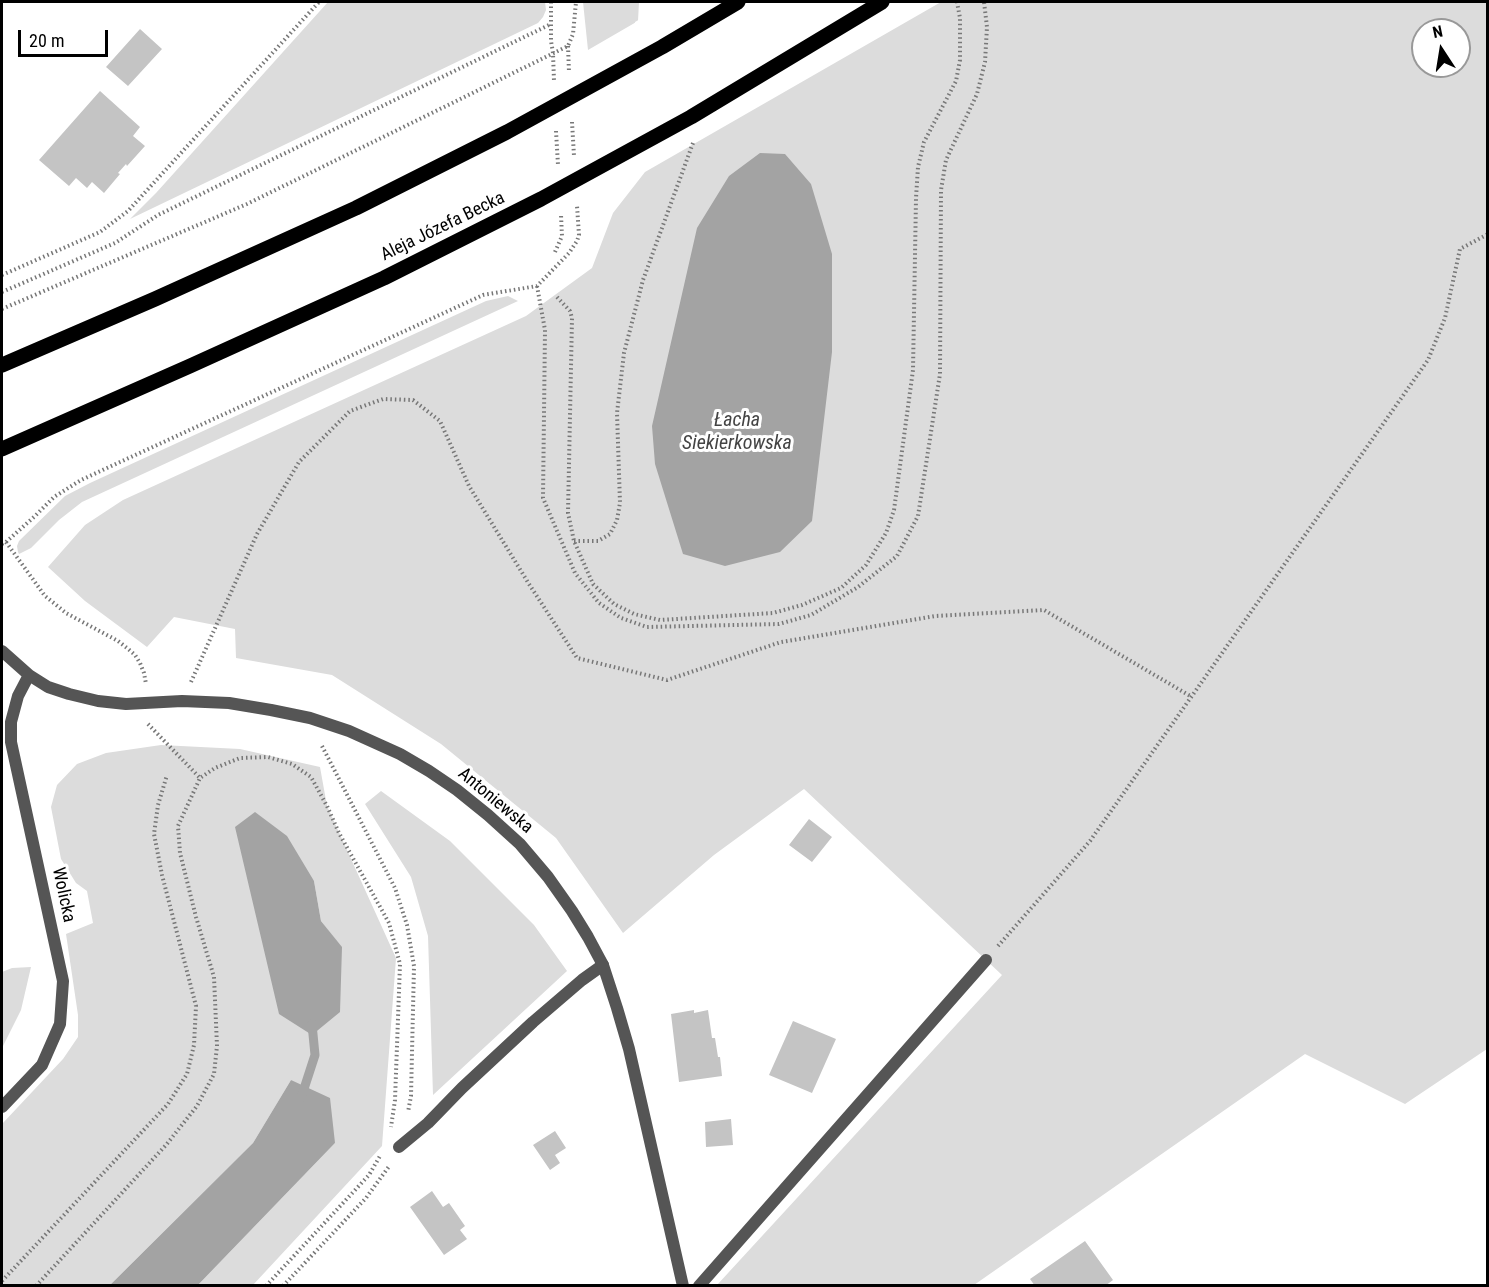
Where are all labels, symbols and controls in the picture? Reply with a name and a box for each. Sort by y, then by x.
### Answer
scale bar [21,18,111,56]
north arrow [1411,18,1471,78]
text: N [1431,22,1444,42]
text: 20 m [29,30,64,51]
street label: Aleja Józefa Becka [377,188,509,266]
water label: Łacha Siekierkowska [682,409,792,456]
street label: Antoniewska [453,763,537,839]
street label: Wolicka [47,865,79,925]

